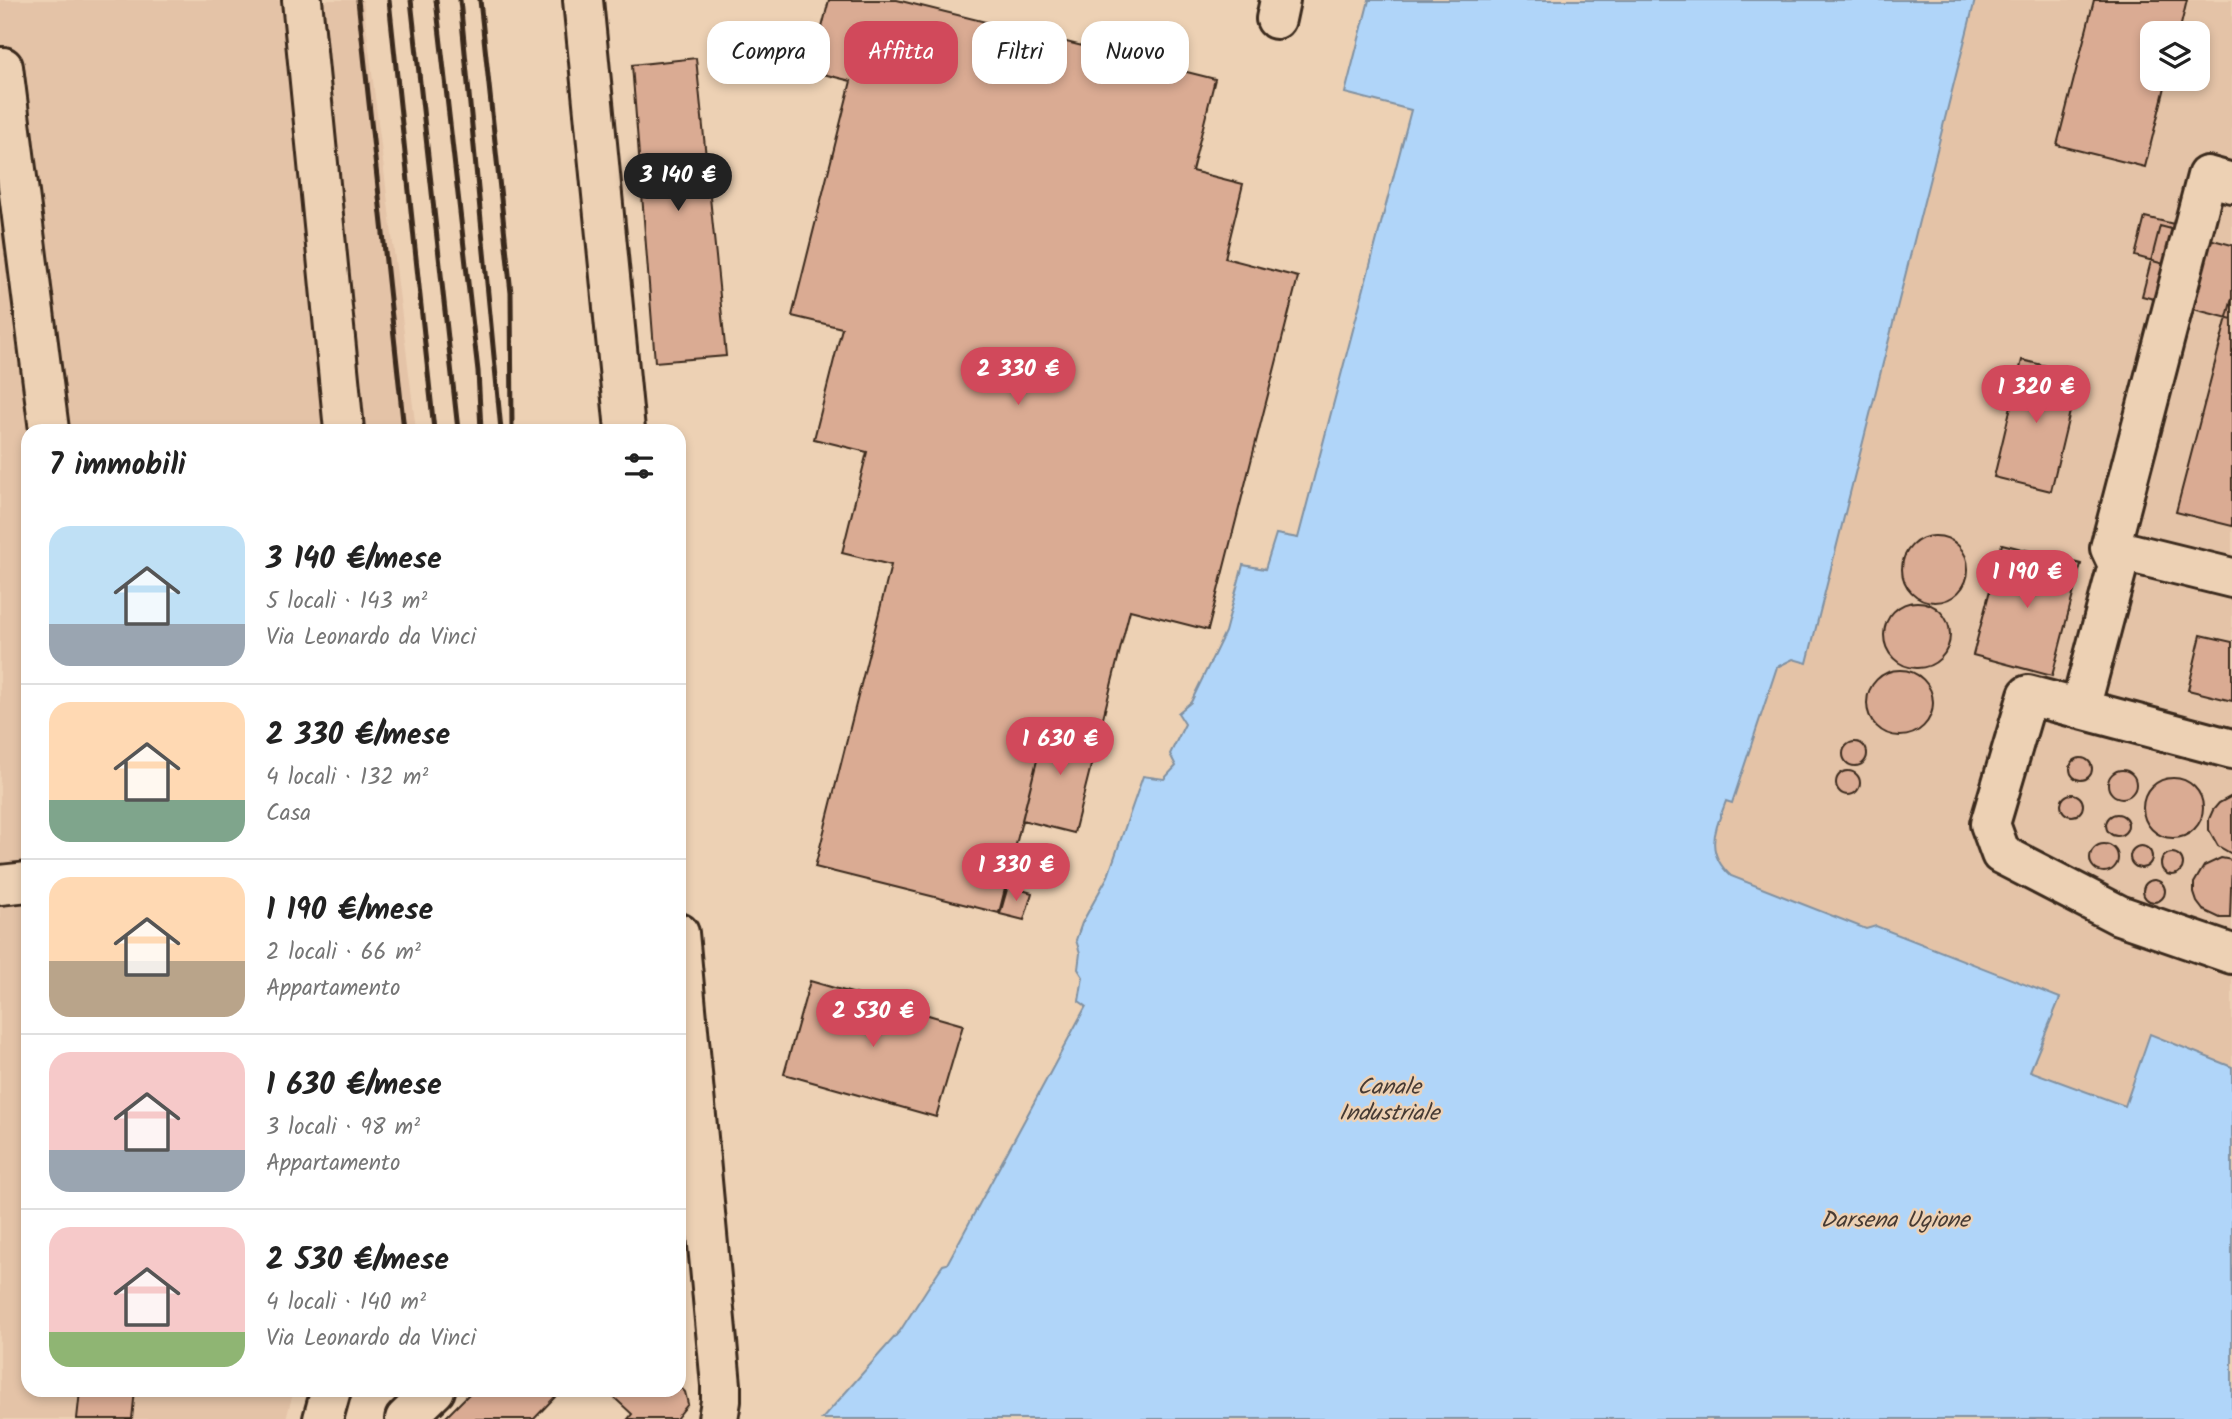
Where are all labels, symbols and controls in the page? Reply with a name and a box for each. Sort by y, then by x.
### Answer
chip: Compra [707,21,830,84]
chip: Affitta [844,21,958,84]
chip: Filtri [972,21,1067,84]
chip: Nuovo [1081,21,1189,84]
map controls [2140,21,2210,91]
button: layers [2140,21,2210,91]
pin: 3 140 € [613,154,743,213]
text: 3 140 € [640,158,716,194]
pin: 2 330 € [953,348,1083,407]
text: 2 330 € [977,352,1059,388]
pin: 1 320 € [1971,366,2101,425]
text: 1 320 € [1997,370,2075,406]
text: 7 immobili [49,442,186,490]
icon: filters [620,447,658,485]
text: 3 140 €/mese [266,536,442,584]
pin: 1 190 € [1962,550,2092,610]
icon: home [105,554,189,638]
text: 1 190 € [1992,555,2062,591]
text: 5 locali · 143 m² [266,584,427,620]
text: Via Leonardo da Vinci [266,620,476,656]
text: 2 330 €/mese [266,712,450,760]
pin: 1 630 € [995,718,1125,777]
text: 1 630 € [1022,722,1098,758]
icon: home [105,730,189,814]
text: 4 locali · 132 m² [266,760,428,796]
text: Casa [266,796,311,832]
pin: 1 330 € [951,844,1081,903]
text: 1 330 € [978,848,1054,884]
text: 1 190 €/mese [266,887,433,935]
icon: home [105,905,189,989]
text: 2 locali · 66 m² [266,935,421,971]
text: Appartamento [266,971,400,1007]
pin: 2 530 € [808,990,938,1049]
text: 2 530 € [832,994,914,1030]
text: 1 630 €/mese [266,1062,442,1110]
water label: Canale Industriale [1339,1070,1442,1132]
icon: home [105,1080,189,1164]
text: 3 locali · 98 m² [266,1110,420,1146]
text: Appartamento [266,1146,400,1182]
water label: Darsena Ugione [1821,1203,1972,1239]
text: 2 530 €/mese [266,1237,449,1285]
icon: home [105,1255,189,1339]
text: 4 locali · 140 m² [266,1285,426,1321]
text: Via Leonardo da Vinci [266,1321,476,1357]

